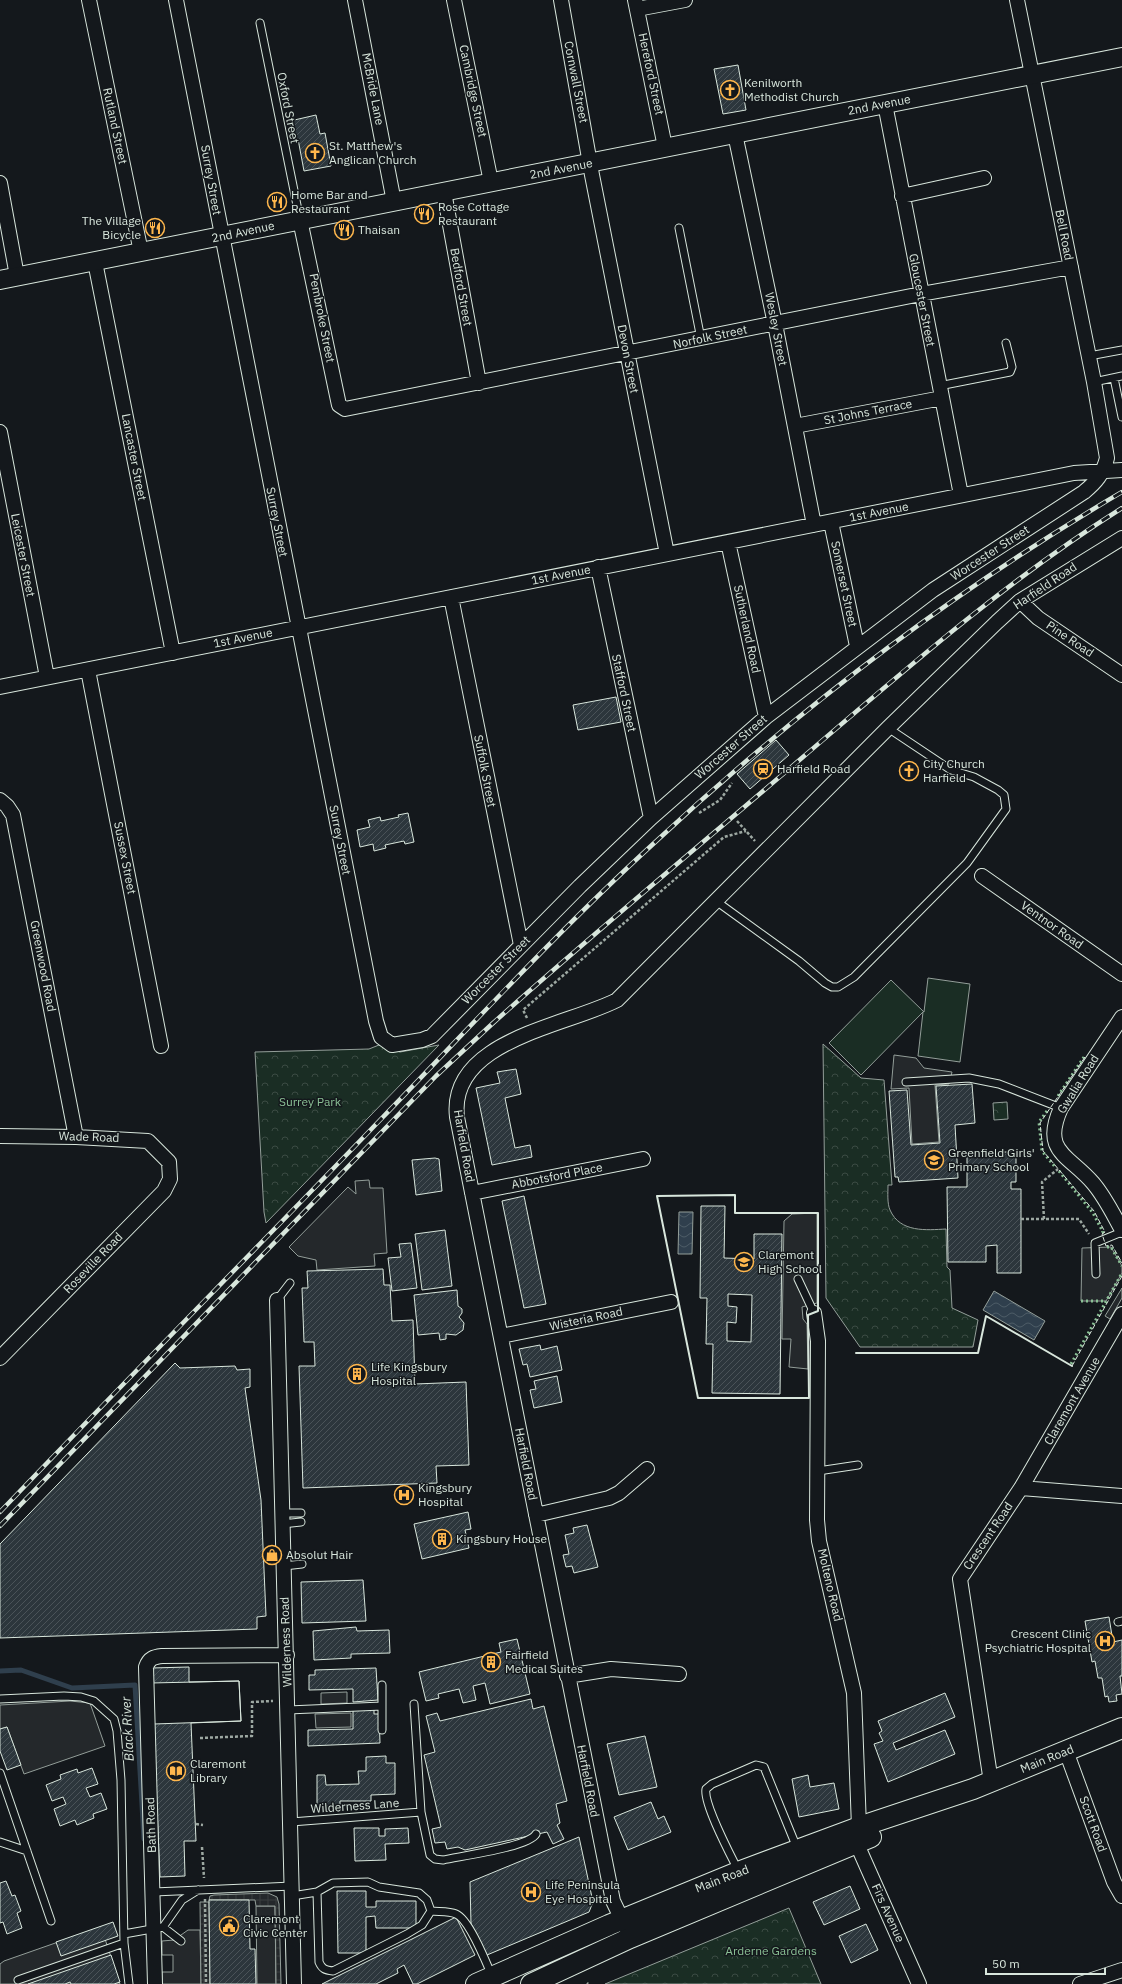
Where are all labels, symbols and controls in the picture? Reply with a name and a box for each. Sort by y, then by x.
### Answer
street label: Hereford Street [635,31,668,116]
street label: Cornwall Street [561,40,592,124]
street label: Cambridge Street [456,43,491,139]
street label: McBride Lane [359,52,388,127]
street label: Oxford Street [274,71,303,145]
place label: Kenilworth Methodist Church [744,75,839,104]
church icon: Kenilworth Methodist Church [719,79,741,101]
street label: Rutland Street [100,86,131,166]
street label: 2nd Avenue [846,91,912,118]
place label: St. Matthew's Anglican Church [329,138,416,167]
church icon: St. Matthew's Anglican Church [304,142,326,164]
street label: Surrey Street [198,144,225,216]
street label: 2nd Avenue [528,155,594,182]
place label: Home Bar and Restaurant [291,187,368,216]
restaurant icon: Home Bar and Restaurant [266,191,288,213]
place label: Rose Cottage Restaurant [438,199,510,228]
restaurant icon: Rose Cottage Restaurant [413,203,435,225]
street label: Bell Road [1052,208,1077,262]
place label: The Village Bicycle [82,213,141,242]
restaurant icon: The Village Bicycle [144,217,166,239]
street label: 2nd Avenue [210,217,276,245]
restaurant icon: Thaisan [333,219,355,241]
place label: Thaisan [358,222,400,237]
street label: Bedford Street [447,247,476,327]
street label: Gloucester Street [906,252,939,348]
street label: Pembroke Street [306,272,338,364]
street label: Wesley Street [762,291,791,367]
street label: Norfolk Street [671,321,748,352]
street label: Devon Street [614,323,642,395]
street label: St Johns Terrace [823,396,914,427]
street label: Lancaster Street [119,412,150,502]
street label: Surrey Street [263,486,292,558]
street label: 1st Avenue [848,498,910,525]
street label: Leicester Street [8,512,39,598]
street label: Worcester Street [948,522,1032,584]
street label: Somerset Street [828,540,861,628]
street label: Harfield Road [1010,559,1079,612]
street label: 1st Avenue [530,561,592,588]
street label: Sutherland Road [731,583,764,674]
street label: Pine Road [1044,617,1097,660]
street label: 1st Avenue [212,624,274,651]
street label: Stafford Street [609,653,640,733]
street label: Worcester Street [691,711,770,782]
street label: Suffolk Street [471,733,500,808]
place label: City Church Harfield [923,756,985,785]
station icon: Harfield Road [752,758,774,780]
church icon: City Church Harfield [898,760,920,782]
place label: Harfield Road [777,761,850,776]
street label: Surrey Street [326,804,355,876]
street label: Sussex Street [111,820,140,896]
street label: Ventnor Road [1018,898,1086,952]
street label: Greenwood Road [27,919,60,1013]
street label: Worcester Street [458,932,533,1007]
street label: Gwalia Road [1053,1051,1102,1116]
park label: Surrey Park [279,1094,342,1109]
street label: Harfield Road [451,1108,478,1183]
street label: Wade Road [58,1128,120,1145]
place label: Greenfield Girls' Primary School [948,1145,1035,1174]
school or university icon: Greenfield Girls' Primary School [923,1149,945,1171]
street label: Abbotsford Place [510,1159,604,1192]
street label: Roseville Road [60,1229,125,1296]
place label: Claremont High School [758,1247,822,1276]
school or university icon: Claremont High School [733,1251,755,1273]
street label: Wisteria Road [548,1303,624,1334]
street label: Claremont Avenue [1040,1354,1103,1447]
place label: Life Kingsbury Hospital [371,1359,447,1388]
building icon: Life Kingsbury Hospital [346,1363,368,1385]
street label: Harfield Road [512,1426,541,1501]
place label: Kingsbury Hospital [418,1480,472,1509]
hospital icon: Kingsbury Hospital [393,1484,415,1506]
street label: Crescent Road [959,1499,1016,1572]
building icon: Kingsbury House [431,1528,453,1550]
place label: Kingsbury House [456,1531,548,1546]
shop icon: Absolut Hair [261,1544,283,1566]
place label: Absolut Hair [286,1547,353,1562]
street label: Molteno Road [815,1547,846,1623]
street label: Wilderness Road [276,1597,295,1687]
place label: Crescent Clinic Psychiatric Hospital [985,1626,1091,1655]
hospital icon: Crescent Clinic Psychiatric Hospital [1094,1630,1116,1652]
place label: Fairfield Medical Suites [505,1647,583,1676]
building icon: Fairfield Medical Suites [480,1651,502,1673]
water label: Black River [117,1695,138,1762]
street label: Main Road [1018,1741,1076,1776]
street label: Harfield Road [574,1743,603,1818]
place label: Claremont Library [190,1756,246,1785]
library icon: Claremont Library [165,1760,187,1782]
street label: Scott Road [1076,1794,1111,1854]
street label: Wilderness Lane [310,1795,400,1816]
street label: Bath Road [142,1797,159,1853]
street label: Main Road [693,1861,751,1896]
place label: Life Peninsula Eye Hospital [545,1877,620,1906]
hospital icon: Life Peninsula Eye Hospital [520,1881,542,1903]
street label: Firs Avenue [869,1881,908,1945]
place label: Claremont Civic Center [243,1911,308,1940]
public building icon: Claremont Civic Center [218,1915,240,1937]
park label: Arderne Gardens [725,1943,817,1958]
scale bar [986,1950,1105,1976]
text: 50 m [992,1956,1020,1971]

